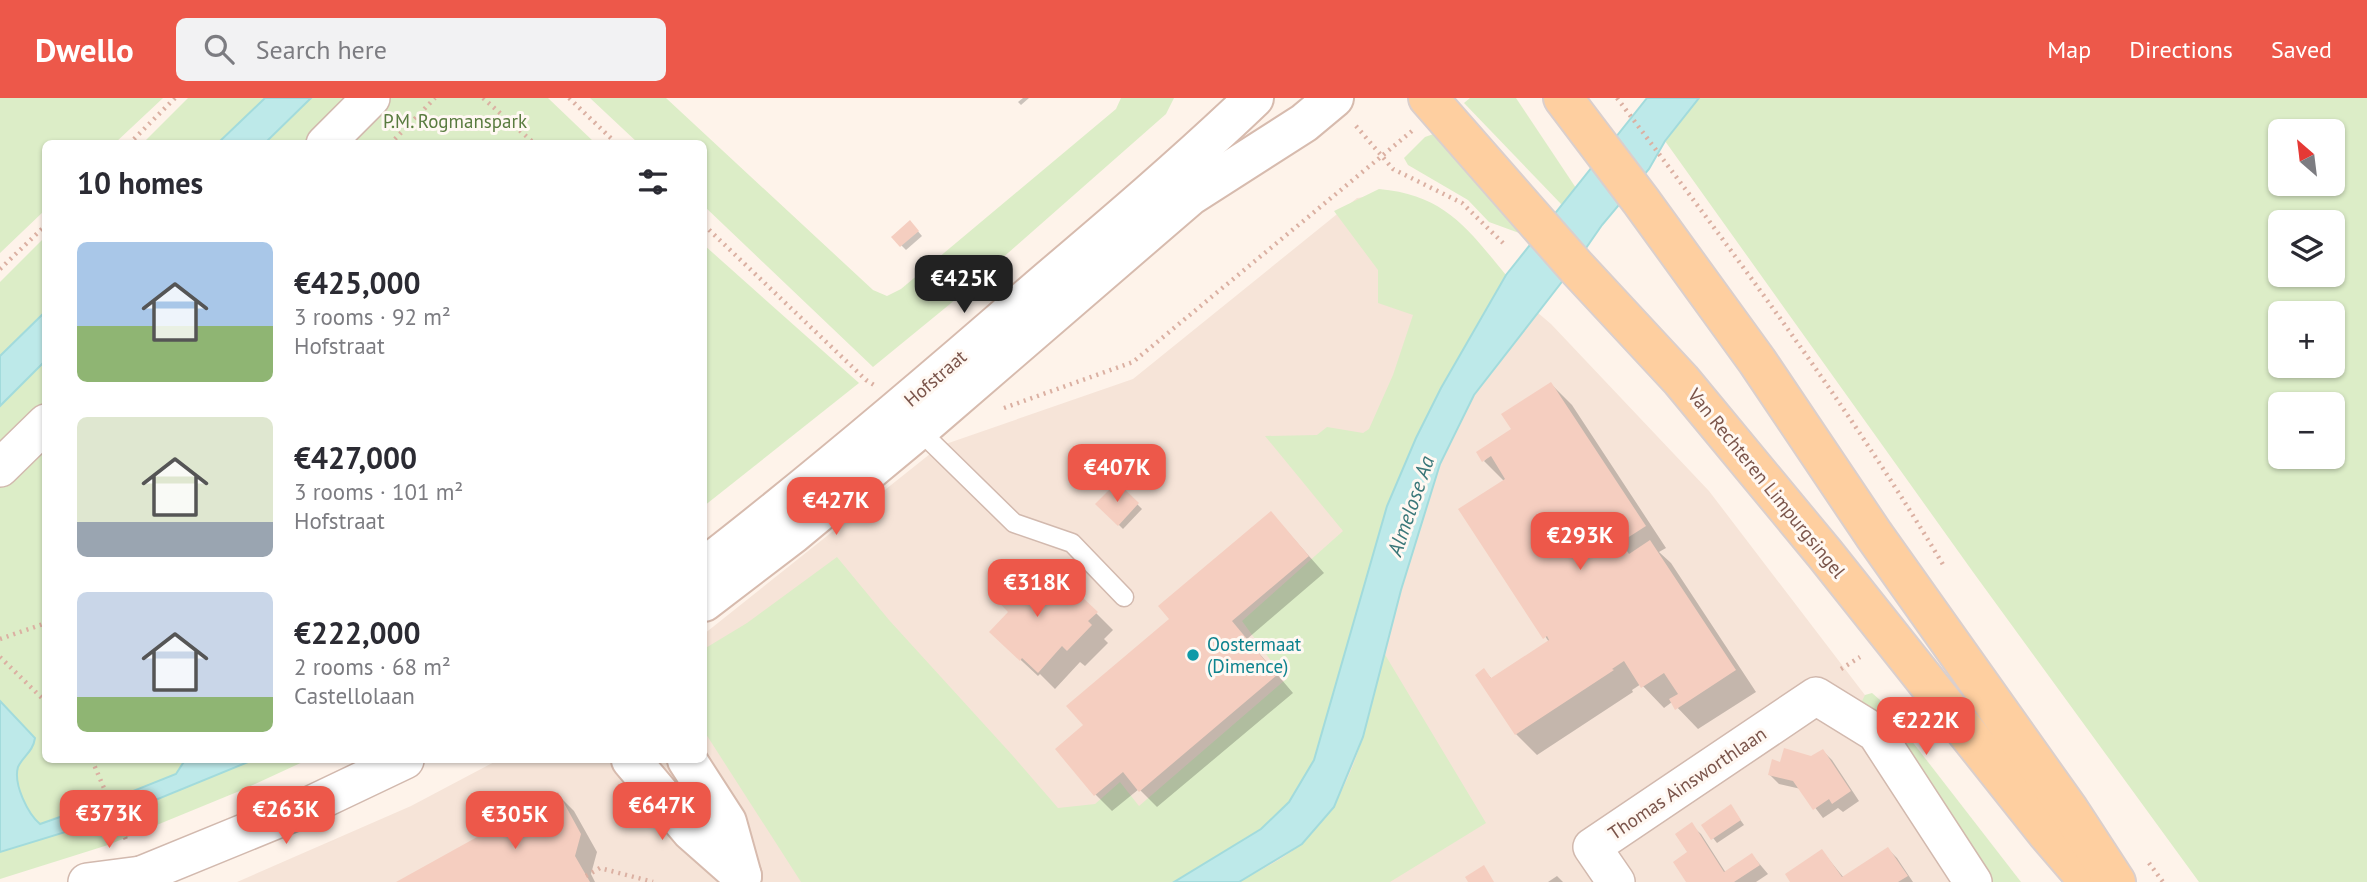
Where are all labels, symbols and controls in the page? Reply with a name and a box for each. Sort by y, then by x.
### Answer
search box [176,18,666,81]
text: Dwello [35,28,134,71]
icon: search [200,30,238,68]
text: Search here [256,33,387,66]
text: Map [2047,34,2091,65]
text: Directions [2129,34,2233,65]
text: Saved [2271,34,2332,65]
park label: P.M. Rogmanspark [383,109,527,133]
north arrow [2268,119,2345,196]
map controls [2268,119,2345,469]
text: 10 homes [77,163,203,202]
icon: filters [634,163,672,201]
button: layers [2268,210,2345,287]
pin: €425K [915,256,1013,315]
text: €425,000 [294,263,421,302]
text: €425K [931,263,997,292]
icon: home [133,270,217,354]
button: + [2268,301,2345,378]
text: 3 rooms · 92 m² [294,302,451,331]
text: Hofstraat [294,331,385,360]
street label: Hofstraat [899,344,972,412]
street label: Van Rechteren Limpurgsingel [1682,382,1851,583]
button: − [2268,392,2345,469]
text: €427,000 [294,438,417,477]
pin: €407K [1068,444,1166,504]
icon: home [133,445,217,529]
water label: Almelose Aa [1380,451,1440,560]
text: €407K [1084,452,1150,481]
text: 3 rooms · 101 m² [294,477,463,506]
pin: €427K [787,478,885,537]
text: €427K [803,485,869,514]
text: Hofstraat [294,506,385,535]
pin: €293K [1531,512,1629,572]
text: €293K [1547,520,1613,549]
pin: €318K [988,560,1086,619]
text: €318K [1004,567,1070,596]
text: €222,000 [294,613,421,652]
icon: home [133,620,217,704]
place label: Oostermaat (Dimence) [1207,632,1302,678]
marker: Oostermaat (Dimence) [1185,647,1201,663]
text: 2 rooms · 68 m² [294,652,451,681]
text: Castellolaan [294,681,415,710]
pin: €222K [1877,698,1975,757]
text: €222K [1893,705,1959,734]
street label: Thomas Ainsworthlaan [1603,721,1771,845]
pin: €647K [613,782,711,842]
pin: €263K [237,786,335,846]
pin: €373K [60,790,158,850]
text: €647K [629,790,695,819]
pin: €305K [466,792,564,851]
text: €263K [253,794,319,823]
text: €373K [76,798,142,827]
text: €305K [482,799,548,828]

